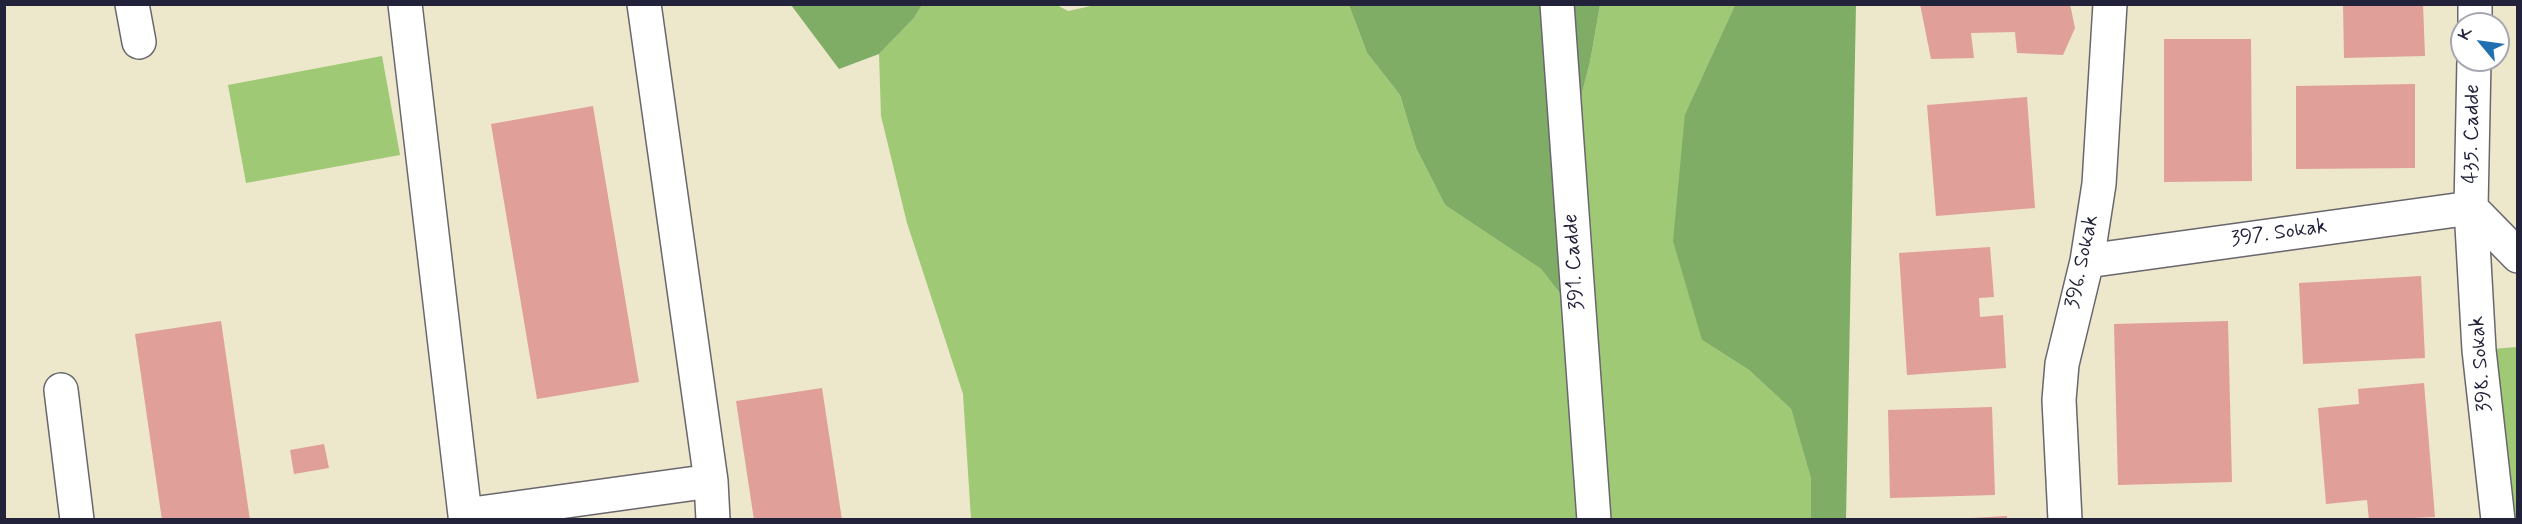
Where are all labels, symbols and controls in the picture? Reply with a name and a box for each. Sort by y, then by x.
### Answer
north arrow [2450,12,2510,72]
text: K [2454,24,2477,44]
street label: 435. Cadde [2460,84,2486,184]
street label: 391. Cadde [1559,213,1591,311]
street label: 396. Sokak [2061,213,2105,311]
street label: 397. Sokak [2229,215,2329,253]
street label: 398. Sokak [2465,315,2499,413]

